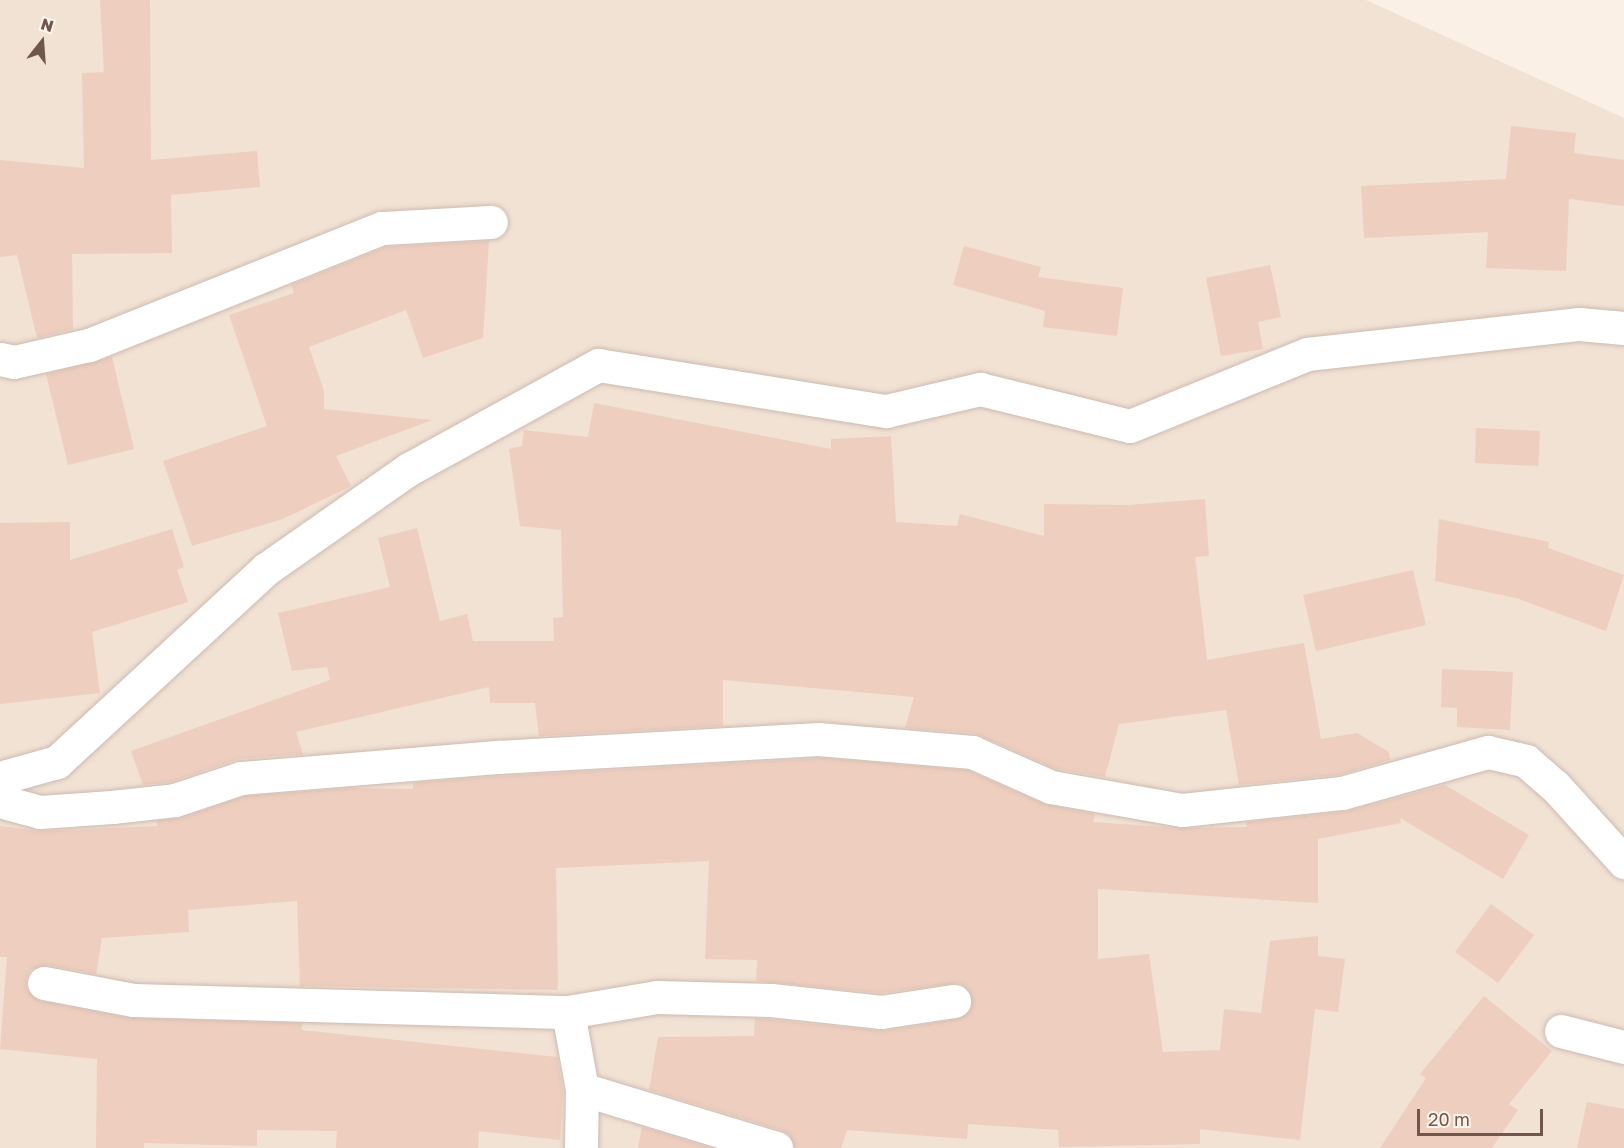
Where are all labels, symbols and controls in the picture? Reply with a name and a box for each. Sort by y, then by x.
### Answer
north arrow [12,12,72,72]
text: N [39,13,56,36]
scale bar [1420,1097,1546,1135]
text: 20 m [1428,1108,1470,1130]

